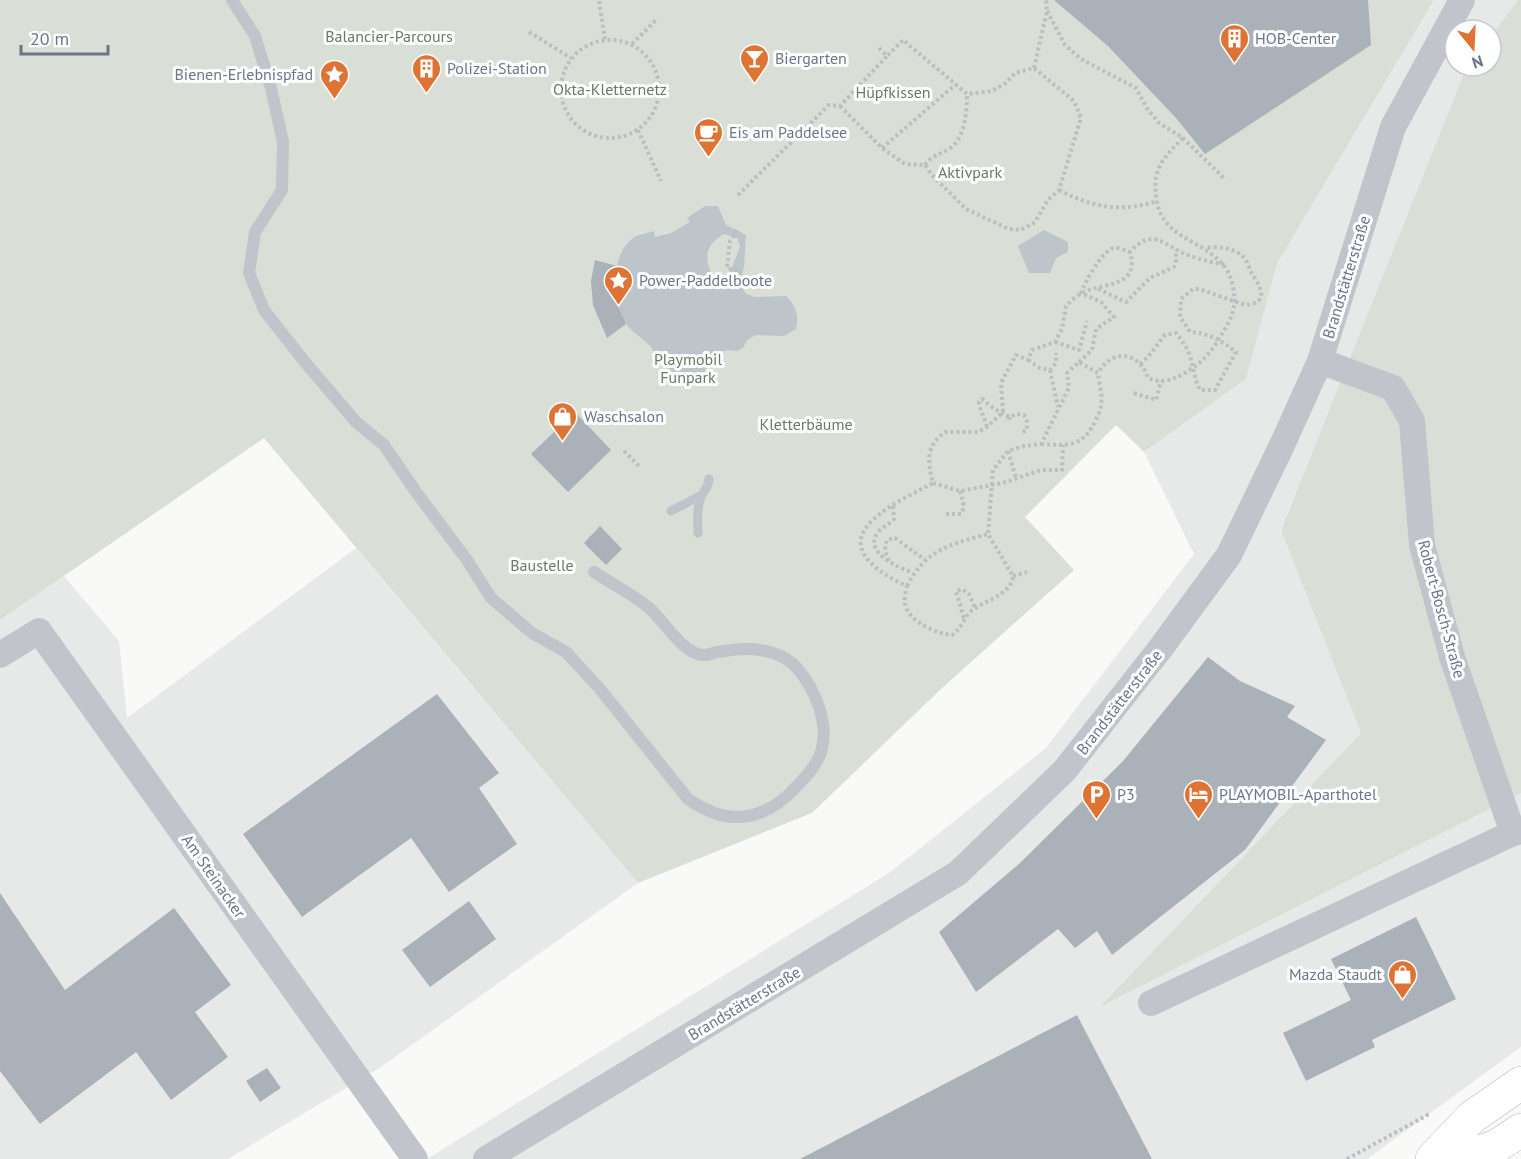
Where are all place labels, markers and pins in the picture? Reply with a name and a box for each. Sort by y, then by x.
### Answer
building icon: HOB-Center [1218,22,1250,64]
place label: HOB-Center [1255,28,1337,48]
bar icon: Biergarten [738,42,770,84]
place label: Biergarten [775,48,847,68]
building icon: Polizei-Station [410,52,442,94]
place icon: Bienen-Erlebnispfad [318,58,350,100]
place label: Polizei-Station [447,58,547,78]
place label: Bienen-Erlebnispfad [175,64,313,84]
cafe icon: Eis am Paddelsee [692,116,724,158]
place label: Eis am Paddelsee [729,122,847,142]
place icon: Power-Paddelboote [602,264,634,306]
place label: Power-Paddelboote [639,270,772,290]
shop icon: Waschsalon [547,400,579,442]
place label: Waschsalon [584,406,664,426]
parking icon: P3 [1080,778,1112,820]
hotel icon: PLAYMOBIL-Aparthotel [1182,778,1214,820]
place label: P3 [1117,784,1135,804]
place label: PLAYMOBIL-Aparthotel [1219,784,1377,804]
shop icon: Mazda Staudt [1387,958,1419,1000]
place label: Mazda Staudt [1289,964,1383,984]

